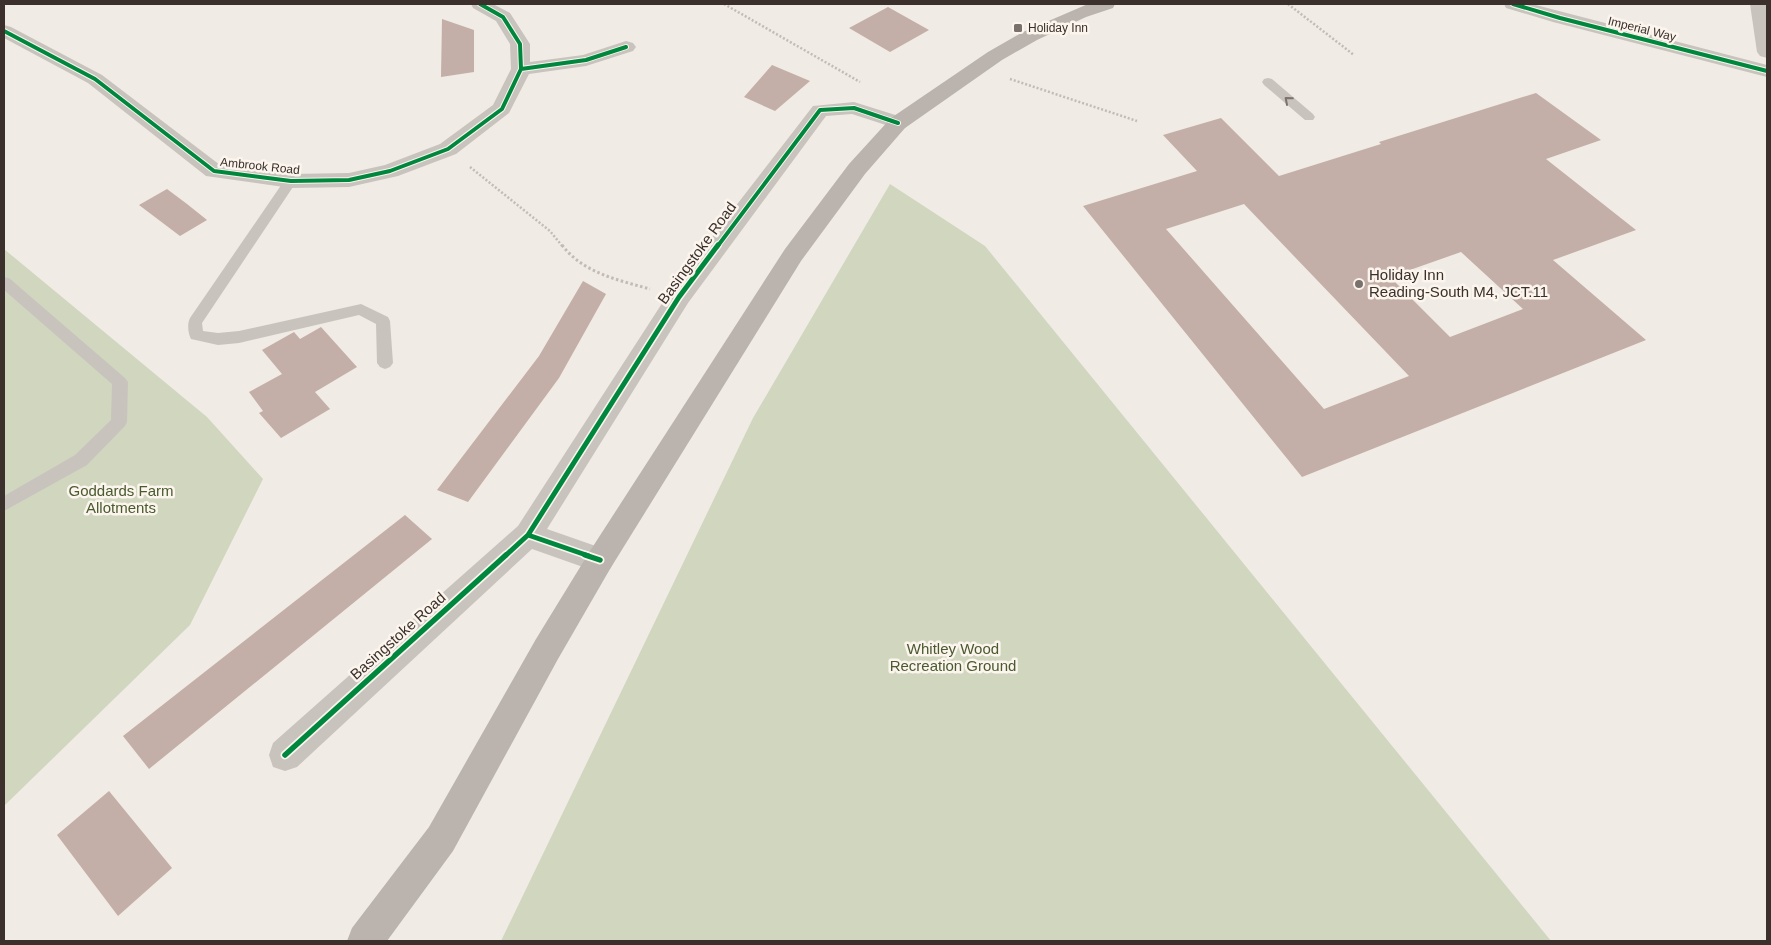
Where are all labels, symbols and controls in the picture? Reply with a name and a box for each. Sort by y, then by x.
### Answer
street label: Imperial Way [1607,14,1677,44]
place label: Holiday Inn [1028,21,1088,35]
marker: Holiday Inn [1012,22,1024,34]
one-way arrow [1285,96,1294,105]
street label: Ambrook Road [219,155,301,177]
street label: Basingstoke Road [654,198,739,307]
place label: Holiday Inn Reading-South M4, JCT.11 [1369,266,1548,300]
marker: Holiday Inn Reading-South M4, JCT.11 [1353,278,1365,290]
park label: Goddards Farm Allotments [68,482,174,516]
street label: Basingstoke Road [347,589,449,683]
park label: Whitley Wood Recreation Ground [890,640,1016,674]

